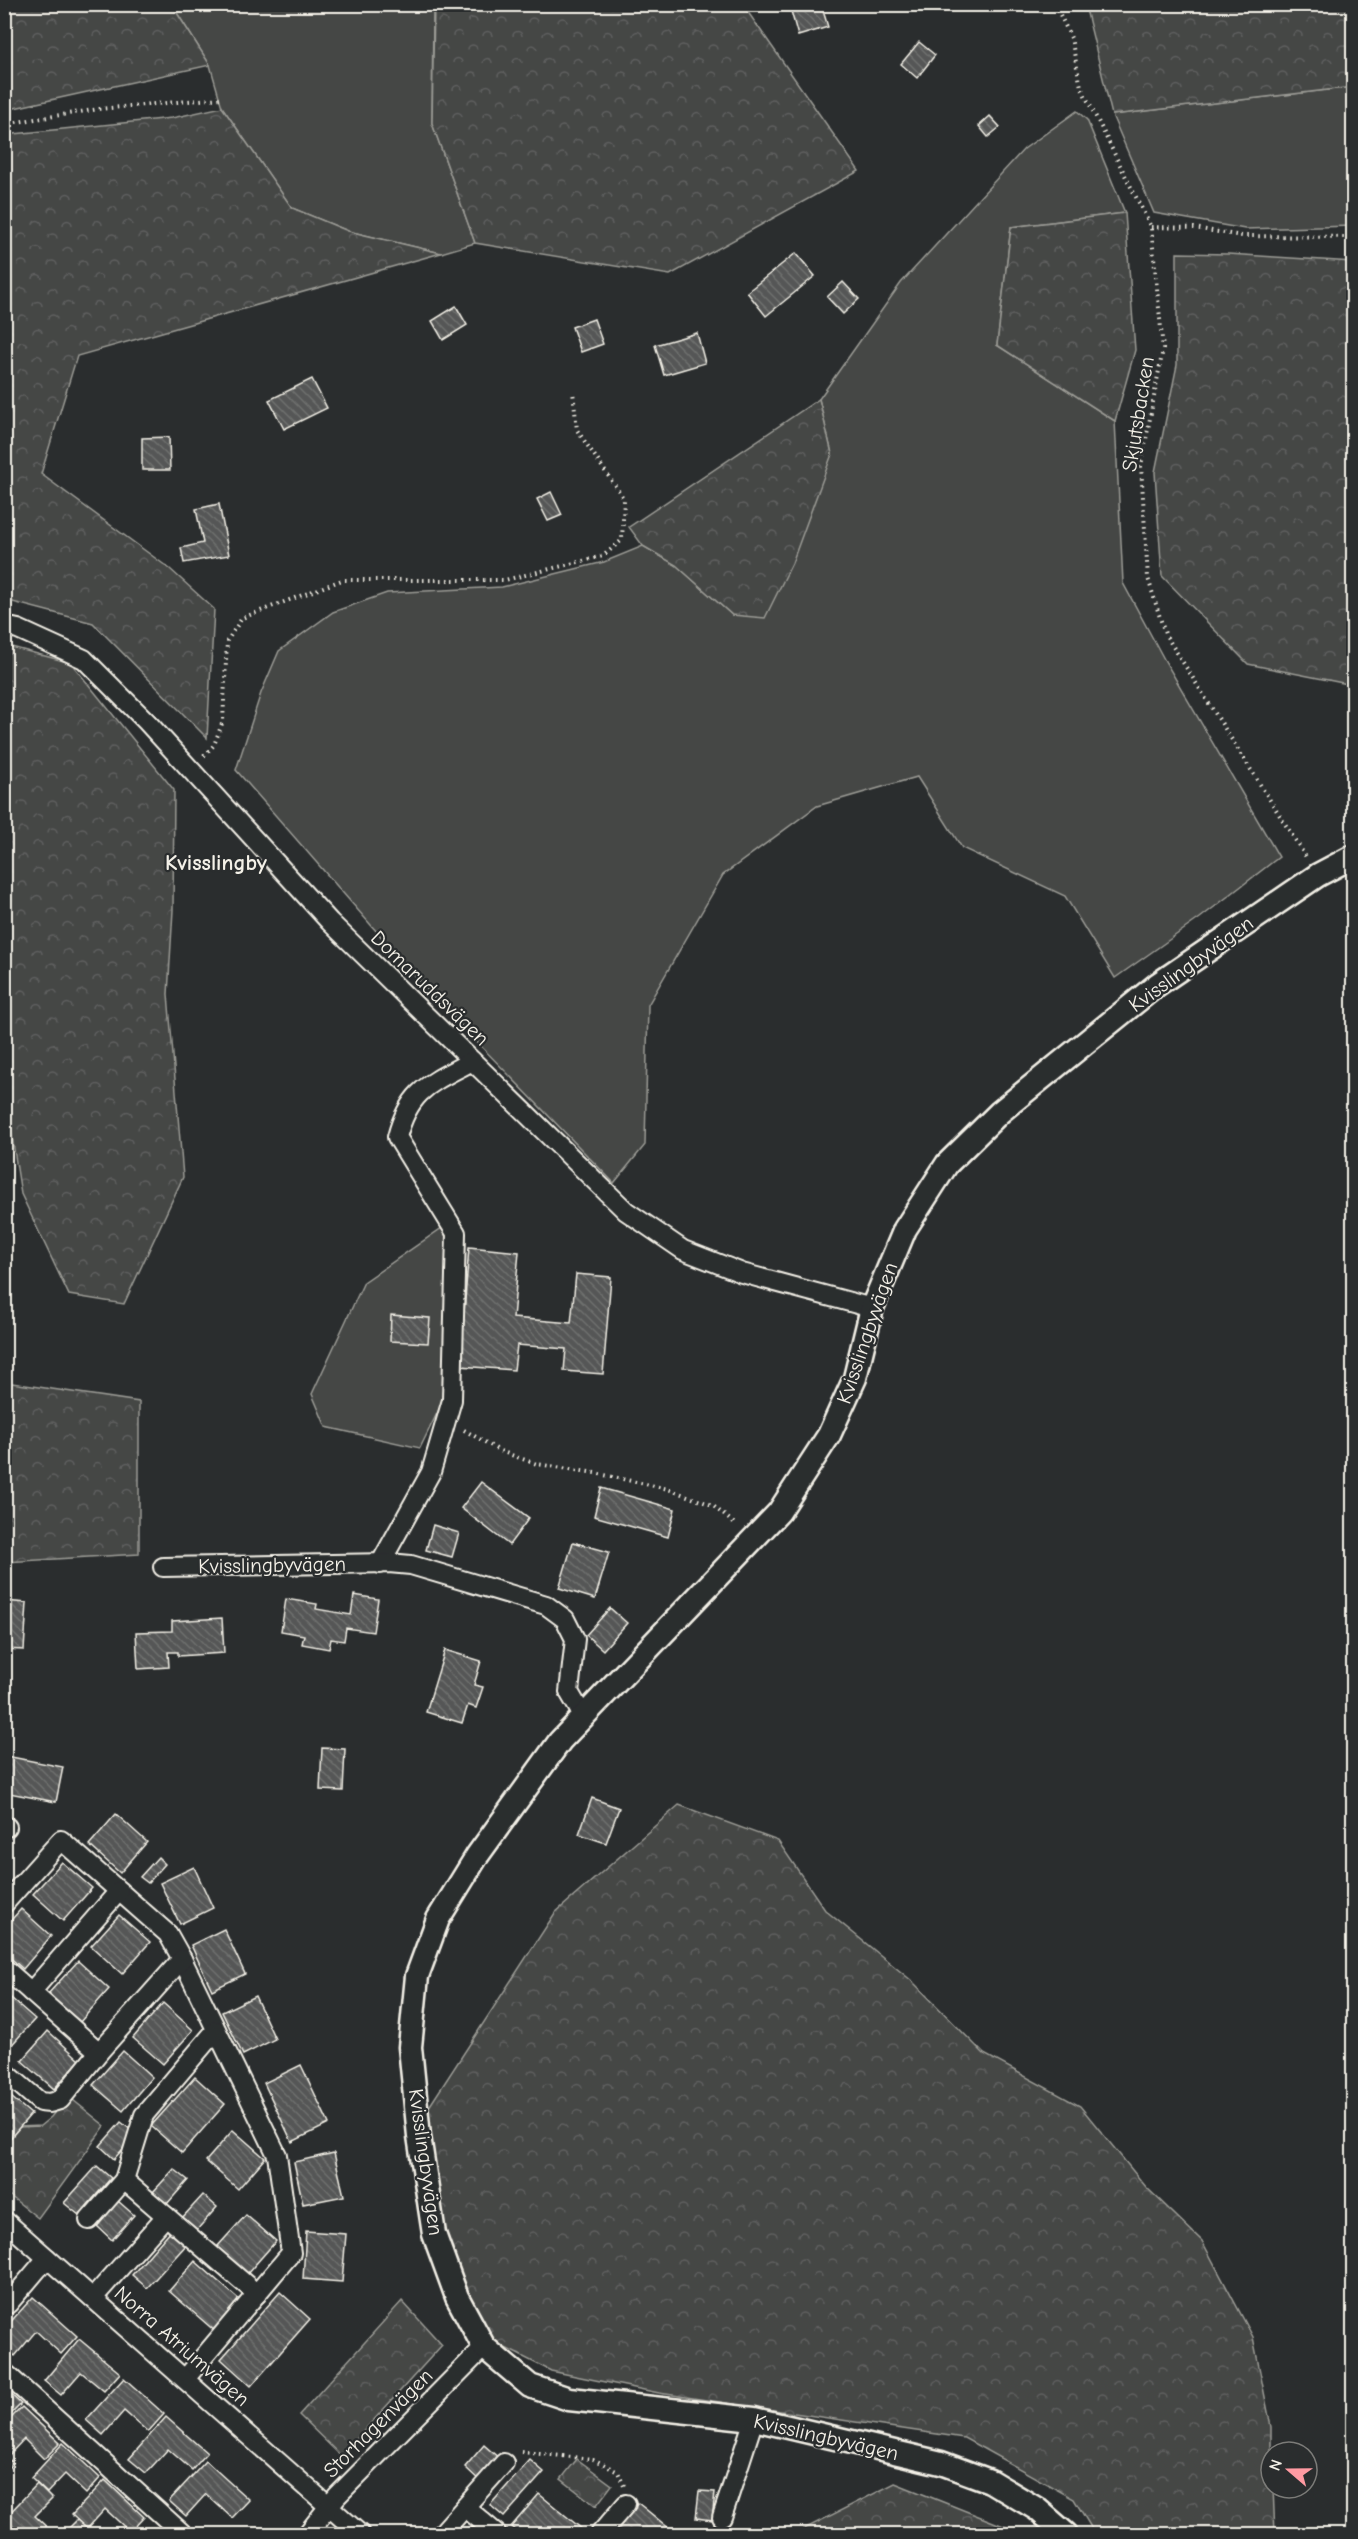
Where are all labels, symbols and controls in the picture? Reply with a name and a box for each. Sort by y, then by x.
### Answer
street label: Skjutsbacken [1117,355,1159,473]
district label: Kvisslingby [165,850,268,876]
street label: Kvisslingbyvägen [1124,911,1258,1017]
street label: Domaruddsvägen [366,926,494,1050]
street label: Kvisslingbyvägen [832,1259,902,1407]
street label: Kvisslingbyvägen [198,1552,346,1578]
street label: Kvisslingbyvägen [404,2087,448,2237]
street label: Norra Atriumvägen [110,2281,254,2411]
street label: Storhagenvägen [319,2364,437,2482]
street label: Kvisslingbyvägen [751,2409,901,2465]
north arrow [1259,2440,1319,2500]
text: N [1266,2457,1286,2473]

